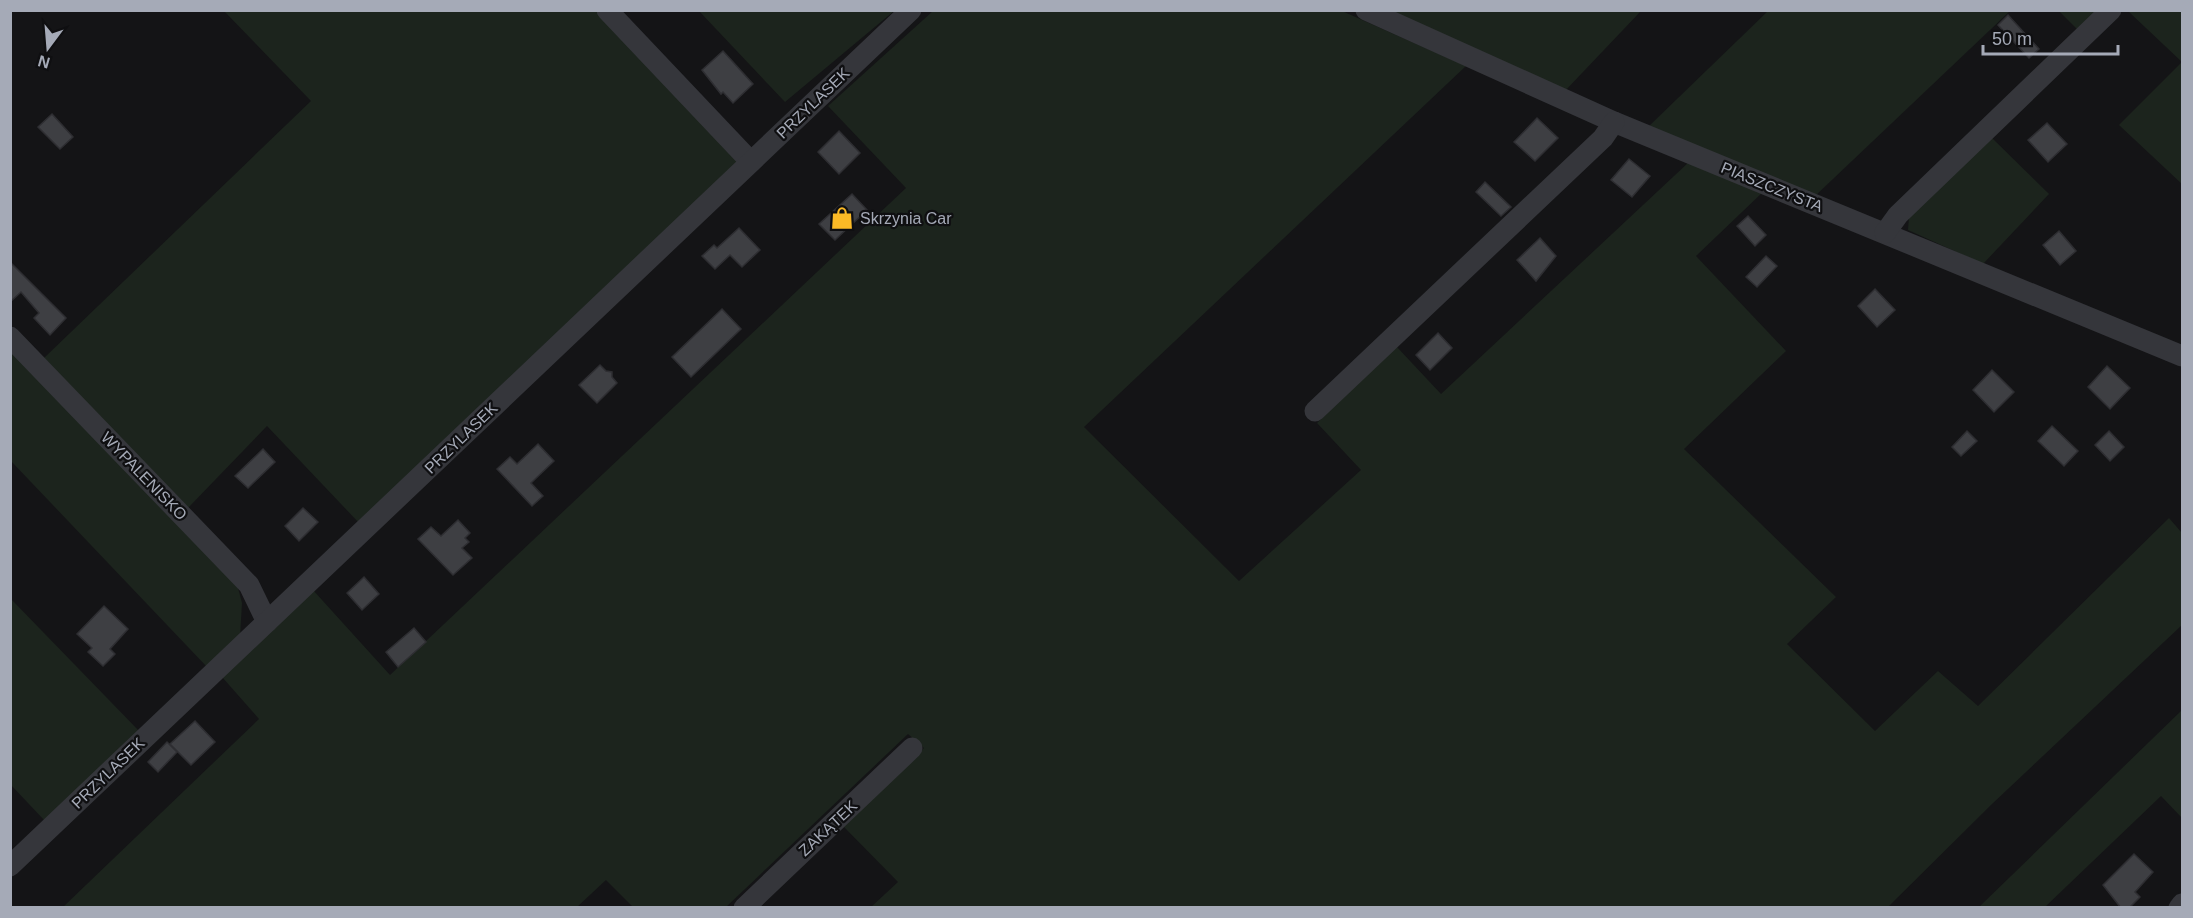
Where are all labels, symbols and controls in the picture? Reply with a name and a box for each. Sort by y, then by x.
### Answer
north arrow [18,18,78,78]
scale bar [1983,18,2118,56]
text: 50 m [1992,29,2032,49]
text: N [36,52,52,72]
street label: PRZYLASEK [773,64,853,142]
street label: PIASZCZYSTA [1719,159,1826,215]
shop icon: Skrzynia Car [829,205,855,231]
place label: Skrzynia Car [860,210,952,227]
street label: PRZYLASEK [421,399,501,477]
street label: WYPALENISKO [98,429,190,523]
street label: PRZYLASEK [68,734,148,812]
street label: ZAKĄTEK [796,797,861,859]

